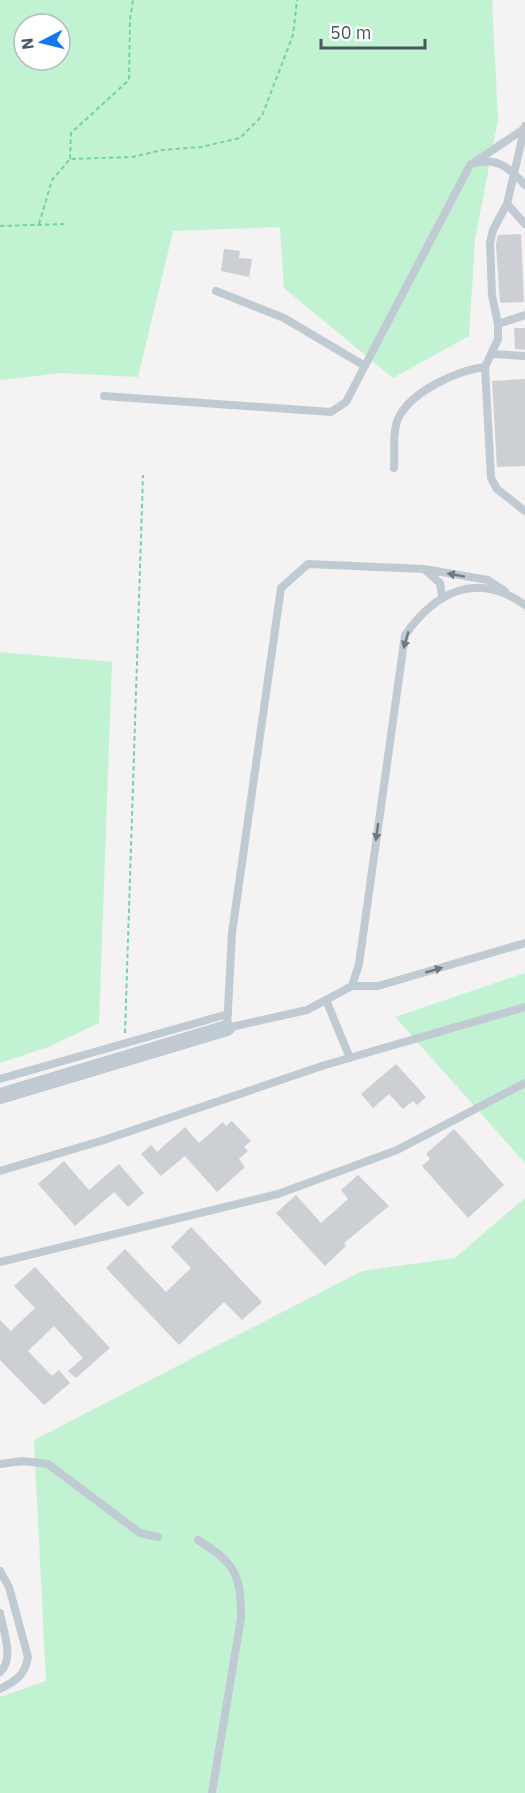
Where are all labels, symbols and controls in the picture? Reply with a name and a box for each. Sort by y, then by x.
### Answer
north arrow [12,12,72,72]
scale bar [321,12,424,50]
text: 50 m [330,21,372,44]
text: N [16,37,38,51]
one-way arrow [446,570,465,579]
one-way arrow [401,631,410,649]
one-way arrow [373,823,382,842]
one-way arrow [425,964,443,974]

